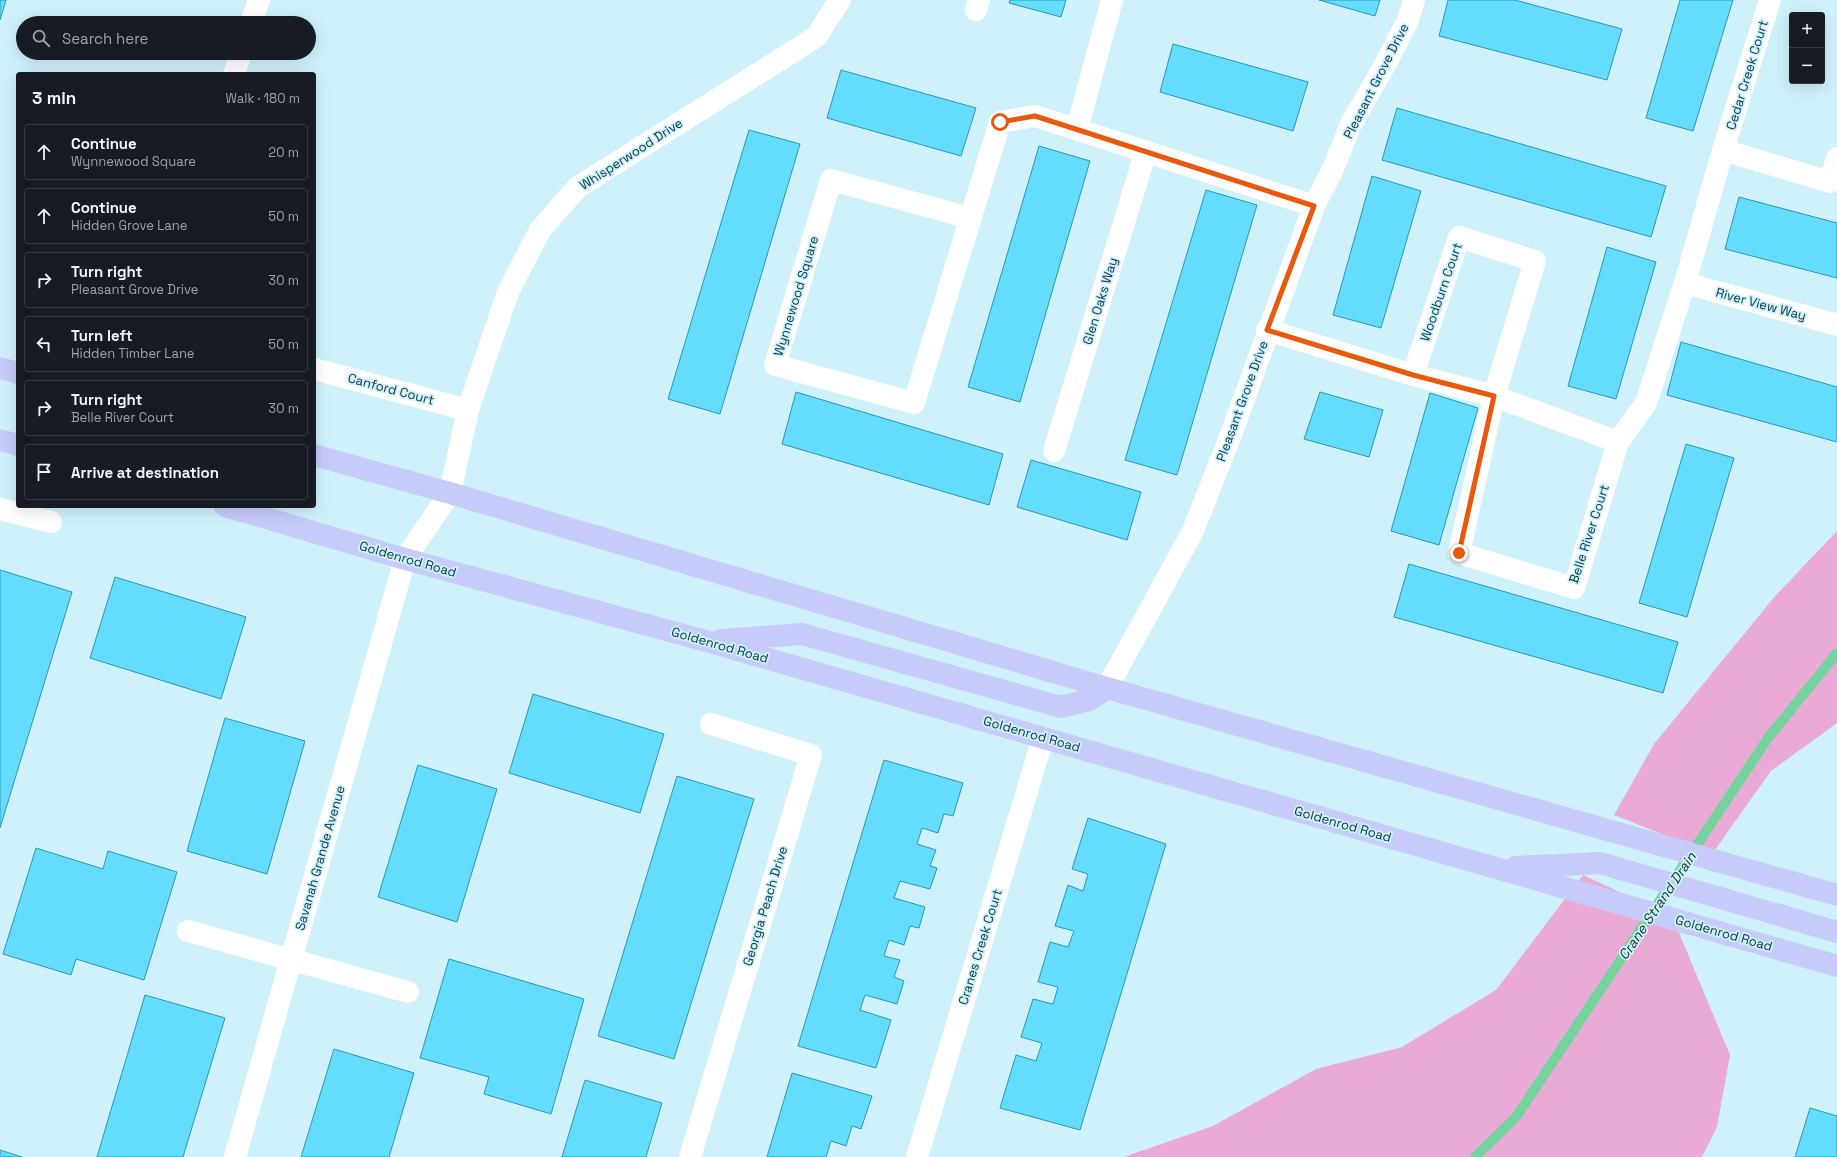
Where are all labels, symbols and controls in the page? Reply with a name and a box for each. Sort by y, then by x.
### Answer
map controls [1789,12,1825,84]
button: + [1789,12,1825,48]
search box [16,16,316,60]
street label: Cedar Creek Court [1722,18,1772,132]
street label: Pleasant Grove Drive [1339,20,1413,142]
icon: search [30,27,52,49]
text: Search here [62,29,148,48]
button: − [1789,48,1825,84]
text: 3 min [32,87,76,109]
text: Walk · 180 m [226,90,300,107]
route start [991,113,1009,131]
street label: Whisperwood Drive [576,114,686,194]
text: Continue [71,134,137,153]
icon: ahead [33,141,55,163]
text: 20 m [268,144,299,161]
text: Wynnewood Square [71,153,196,170]
text: Continue [71,198,137,217]
icon: ahead [33,205,55,227]
text: 50 m [268,208,299,225]
text: Hidden Grove Lane [71,217,188,234]
street label: Wynnewood Square [770,234,822,358]
street label: Woodburn Court [1416,240,1466,344]
street label: Glen Oaks Way [1079,255,1121,347]
text: Turn right [71,262,142,281]
icon: right [33,269,55,291]
text: 30 m [268,272,299,289]
text: Pleasant Grove Drive [71,281,198,298]
street label: River View Way [1714,284,1808,324]
text: Turn left [71,326,133,345]
icon: left [33,333,55,355]
text: 50 m [268,336,299,353]
street label: Pleasant Grove Drive [1212,338,1272,464]
text: Hidden Timber Lane [71,345,195,362]
street label: Canford Court [346,369,436,409]
text: Turn right [71,390,142,409]
icon: right [33,397,55,419]
text: 30 m [268,400,299,417]
text: Belle River Court [71,409,174,426]
icon: arrive [33,461,55,483]
text: Arrive at destination [71,463,219,482]
street label: Belle River Court [1565,482,1613,586]
street label: Goldenrod Road [358,537,458,581]
route end [1450,544,1468,562]
street label: Goldenrod Road [670,623,770,667]
street label: Goldenrod Road [982,712,1082,756]
street label: Savanah Grande Avenue [291,784,349,932]
street label: Goldenrod Road [1293,802,1393,846]
street label: Georgia Peach Drive [739,844,791,968]
water label: Crane Strand Drain [1614,848,1700,963]
street label: Cranes Creek Court [954,887,1006,1007]
street label: Goldenrod Road [1674,911,1774,955]

